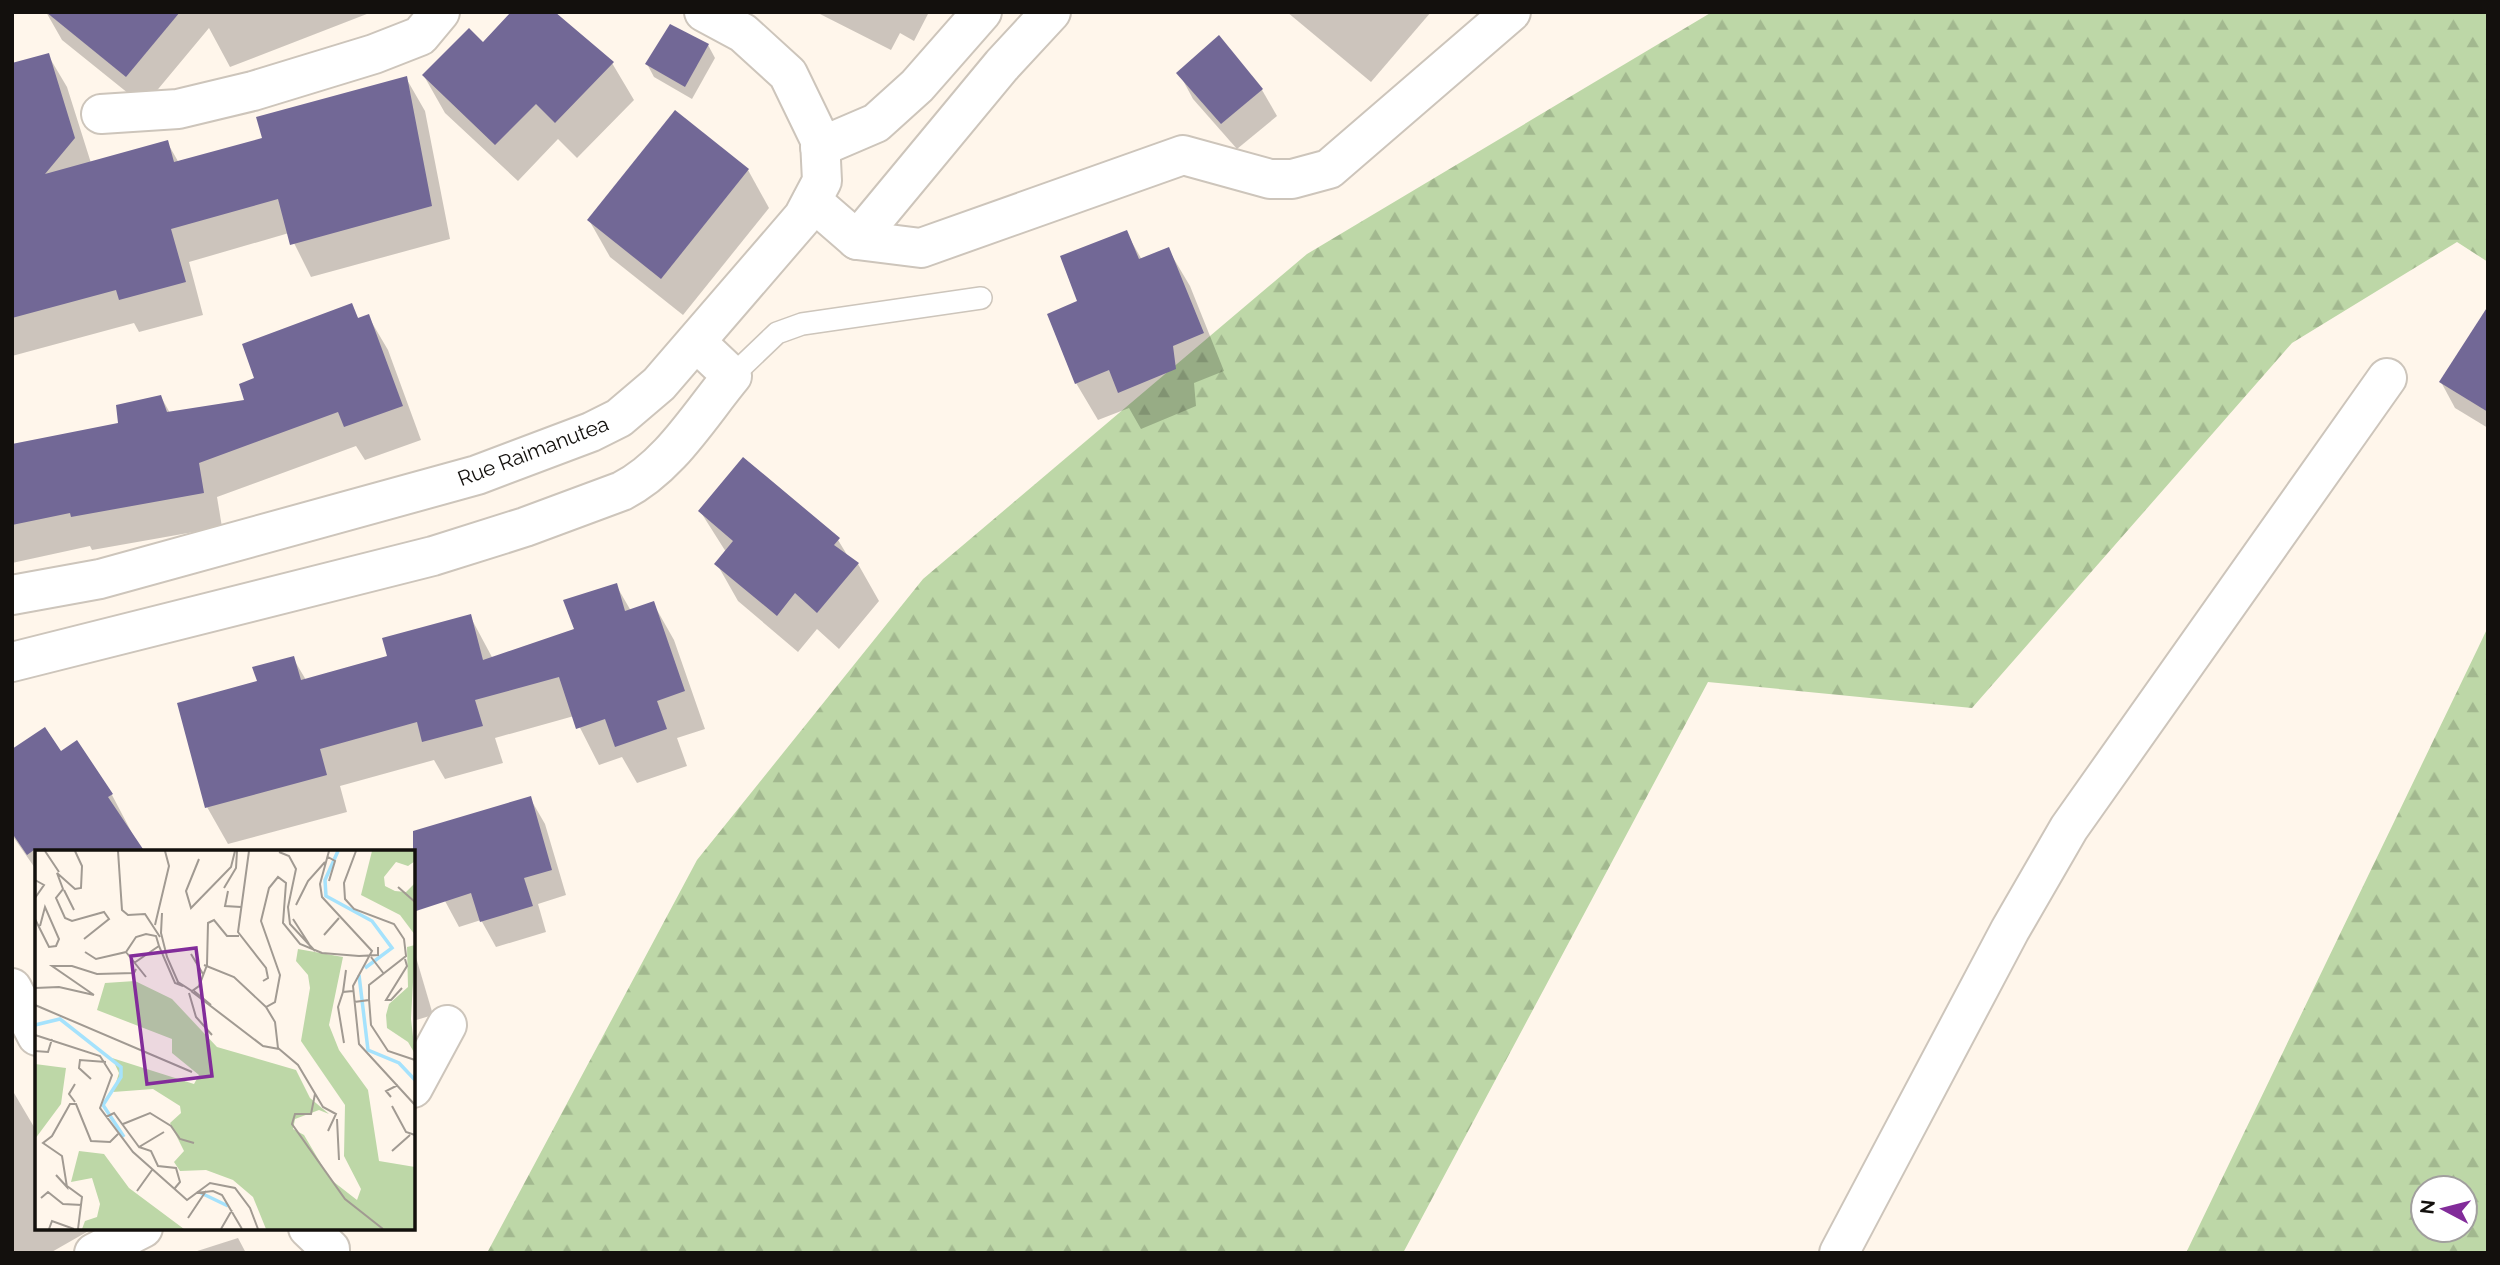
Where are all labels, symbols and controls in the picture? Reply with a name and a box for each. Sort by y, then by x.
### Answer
street label: Rue Raimanutea [454,411,612,491]
inset map [35,850,415,1230]
north arrow [2409,1174,2479,1244]
text: N [2415,1198,2439,1215]

